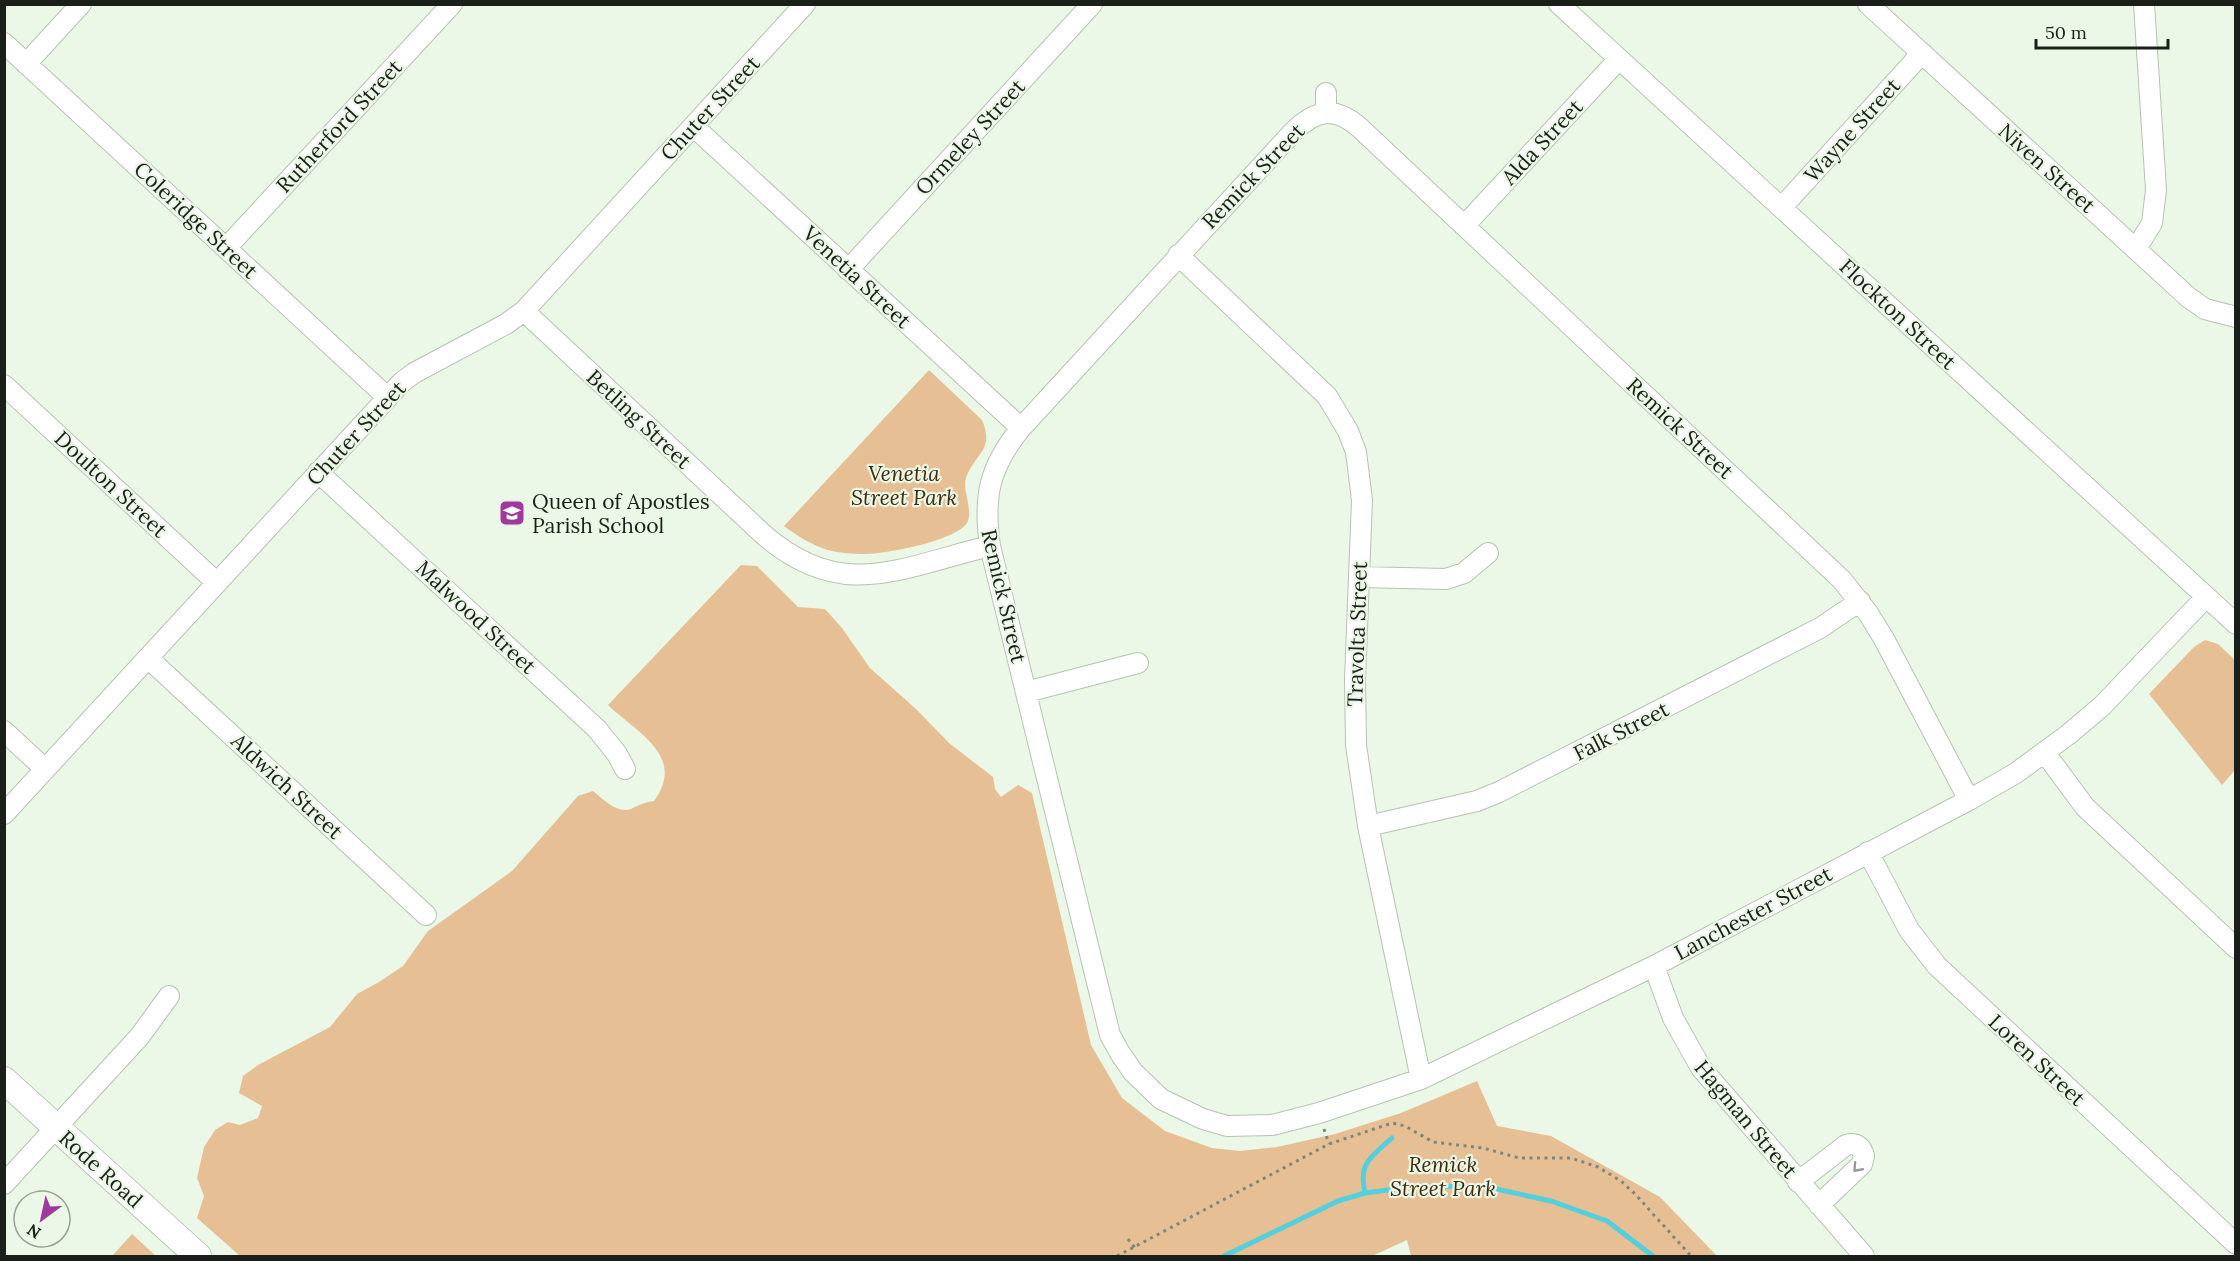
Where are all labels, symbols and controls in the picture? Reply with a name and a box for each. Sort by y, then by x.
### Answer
scale bar [2036,12,2168,50]
text: 50 m [2045,21,2087,44]
street label: Chuter Street [655,49,766,166]
street label: Rutherford Street [270,53,408,198]
street label: Wayne Street [1798,72,1906,188]
street label: Ormeley Street [909,73,1031,201]
street label: Alda Street [1495,93,1589,191]
street label: Remick Street [1196,117,1311,235]
street label: Niven Street [1993,117,2102,219]
street label: Coleridge Street [128,156,264,285]
street label: Venetia Street [797,219,917,335]
street label: Flockton Street [1834,253,1963,376]
street label: Betling Street [581,364,698,475]
street label: Remick Street [1621,372,1740,485]
street label: Chuter Street [301,374,412,491]
street label: Doulton Street [49,425,174,544]
park label: Venetia Street Park [851,460,957,511]
place label: Queen of Apostles Parish School [532,488,710,539]
school or university icon: Queen of Apostles Parish School [497,498,527,528]
street label: Remick Street [975,526,1033,666]
street label: Malwood Street [410,554,542,680]
street label: Travolta Street [1341,560,1373,707]
street label: Falk Street [1569,695,1674,767]
street label: Aldwich Street [225,727,349,845]
street label: Lanchester Street [1670,860,1837,966]
street label: Loren Street [1983,1008,2092,1112]
street label: Hagman Street [1689,1054,1804,1184]
street label: Rode Road [54,1124,148,1214]
park label: Remick Street Park [1390,1151,1496,1202]
one-way arrow [1853,1161,1864,1172]
north arrow [12,1189,72,1249]
text: N [23,1220,44,1243]

